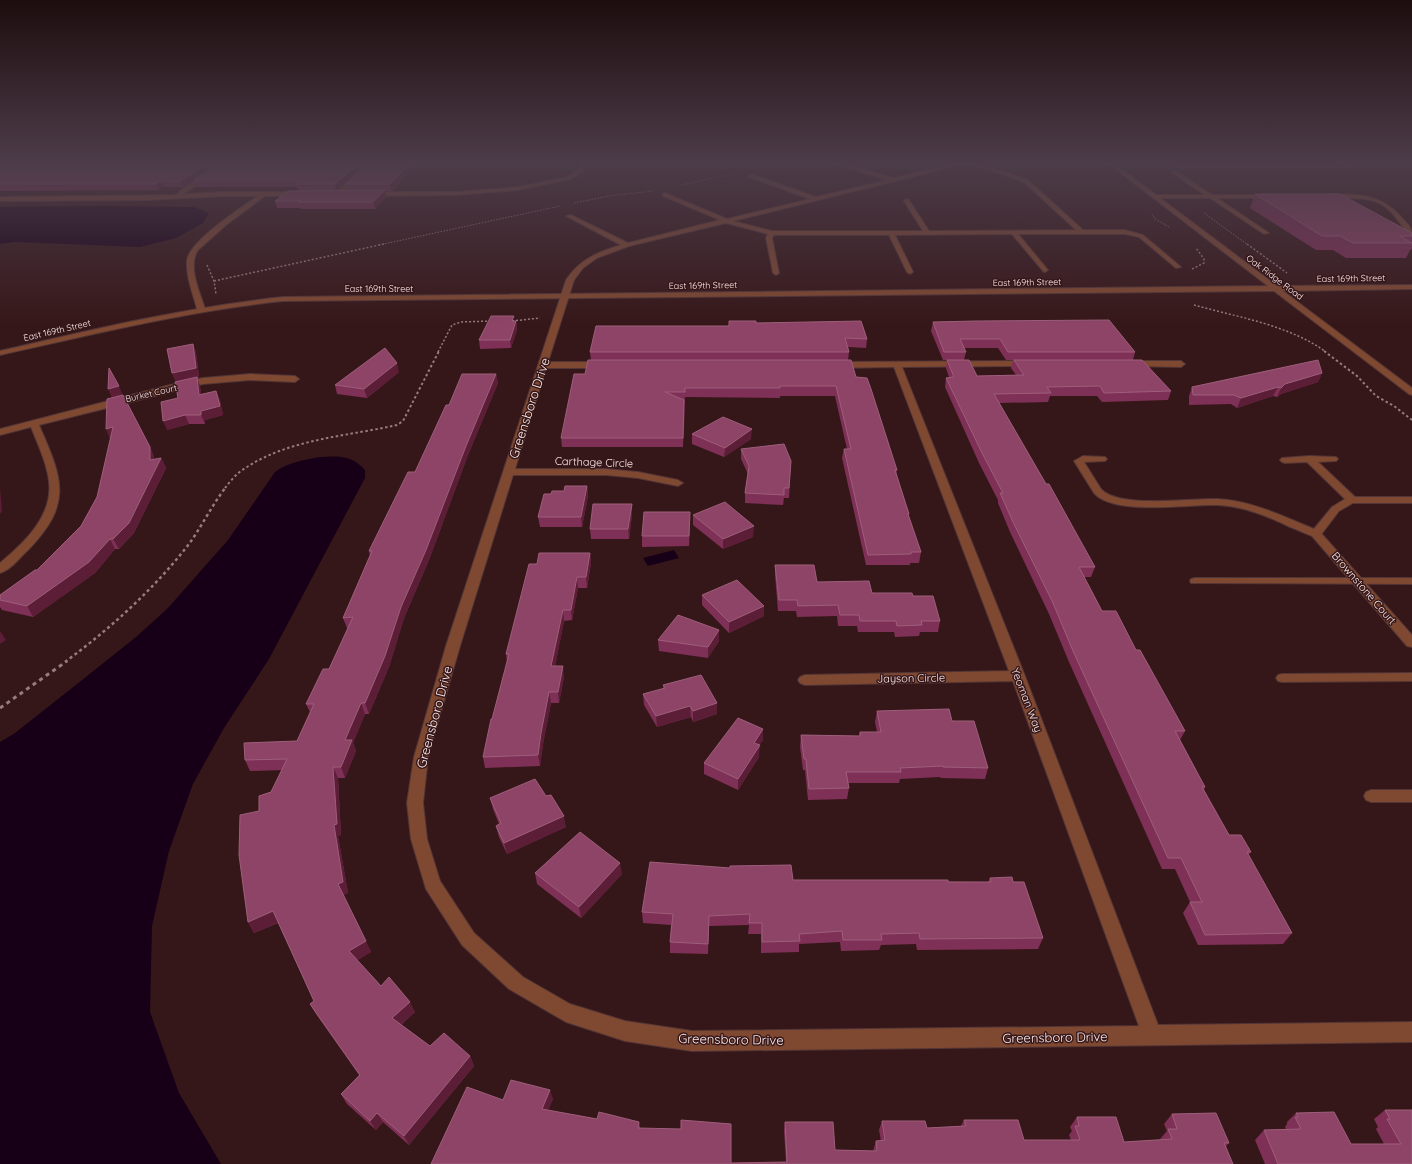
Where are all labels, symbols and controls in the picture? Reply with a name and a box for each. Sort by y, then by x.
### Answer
street label: Oak Ridge Road [1244,252,1306,302]
street label: East 169th Street [1317,272,1385,284]
street label: East 169th Street [993,276,1061,288]
street label: East 169th Street [669,279,737,291]
street label: East 169th Street [345,283,413,294]
street label: East 169th Street [22,317,92,343]
street label: Greensboro Drive [505,356,553,460]
street label: Burket Court [124,382,178,404]
street label: Carthage Circle [555,454,633,470]
street label: Brownstone Court [1329,549,1399,627]
street label: Greensboro Drive [413,664,455,770]
street label: Yeoman Way [1008,666,1046,734]
street label: Jayson Circle [877,670,945,686]
street label: Greensboro Drive [1002,1028,1108,1046]
street label: Greensboro Drive [678,1030,784,1048]

